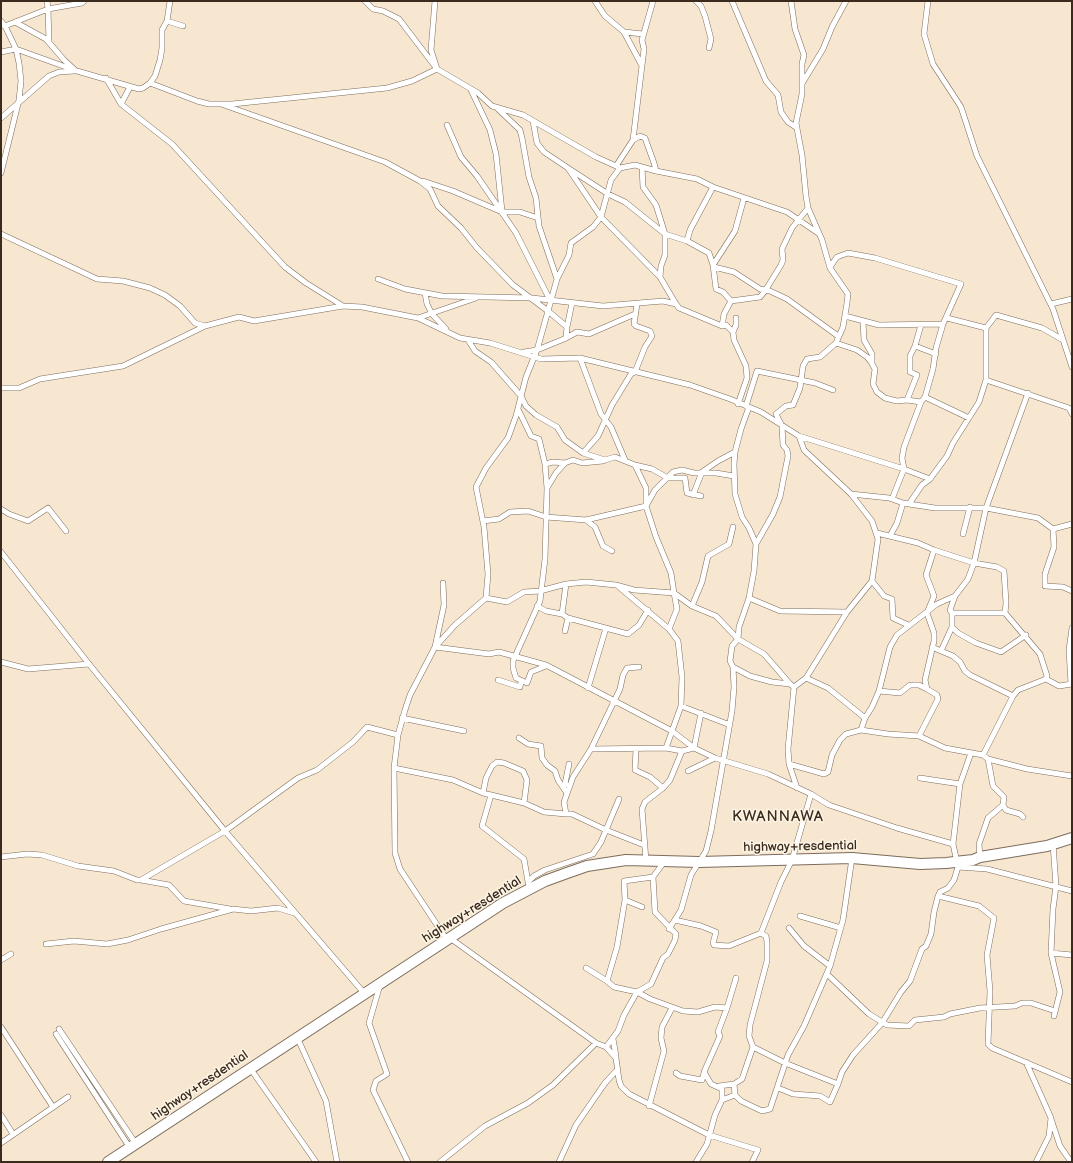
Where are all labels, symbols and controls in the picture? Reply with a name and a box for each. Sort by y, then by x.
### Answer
district label: KWANNAWA [732,808,824,826]
street label: highway+resdential [743,838,857,856]
street label: highway+resdential [420,873,524,947]
street label: highway+resdential [149,1048,251,1124]

